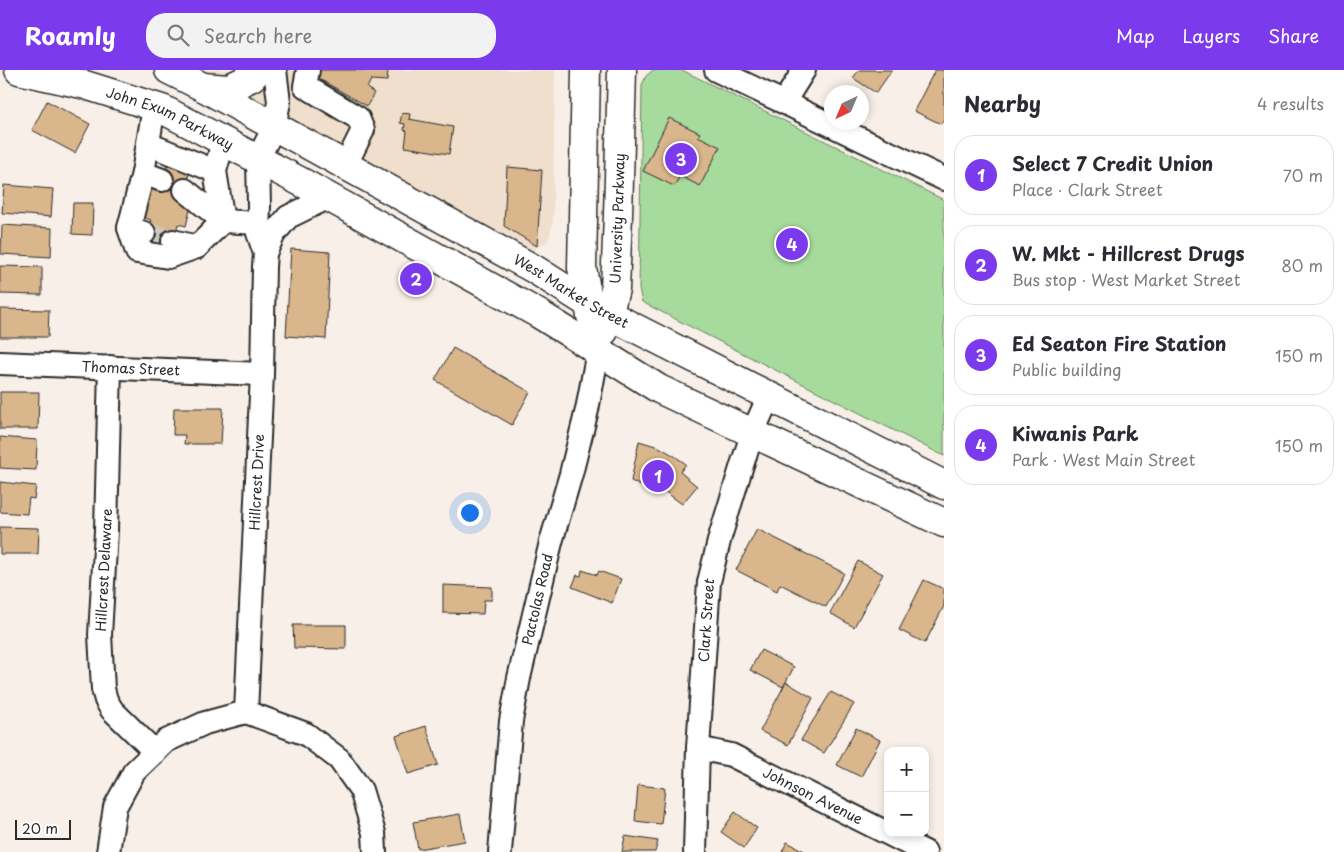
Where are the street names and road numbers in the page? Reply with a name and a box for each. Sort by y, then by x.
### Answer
street label: John Exum Parkway [104,81,237,155]
street label: University Parkway [604,153,630,284]
street label: West Market Street [510,249,633,333]
street label: Thomas Street [81,355,181,381]
street label: Hillcrest Drive [244,434,269,531]
street label: Hillcrest Delaware [90,508,117,632]
street label: Pactolas Road [516,551,558,647]
street label: Clark Street [693,576,720,663]
street label: Johnson Avenue [759,761,867,829]

